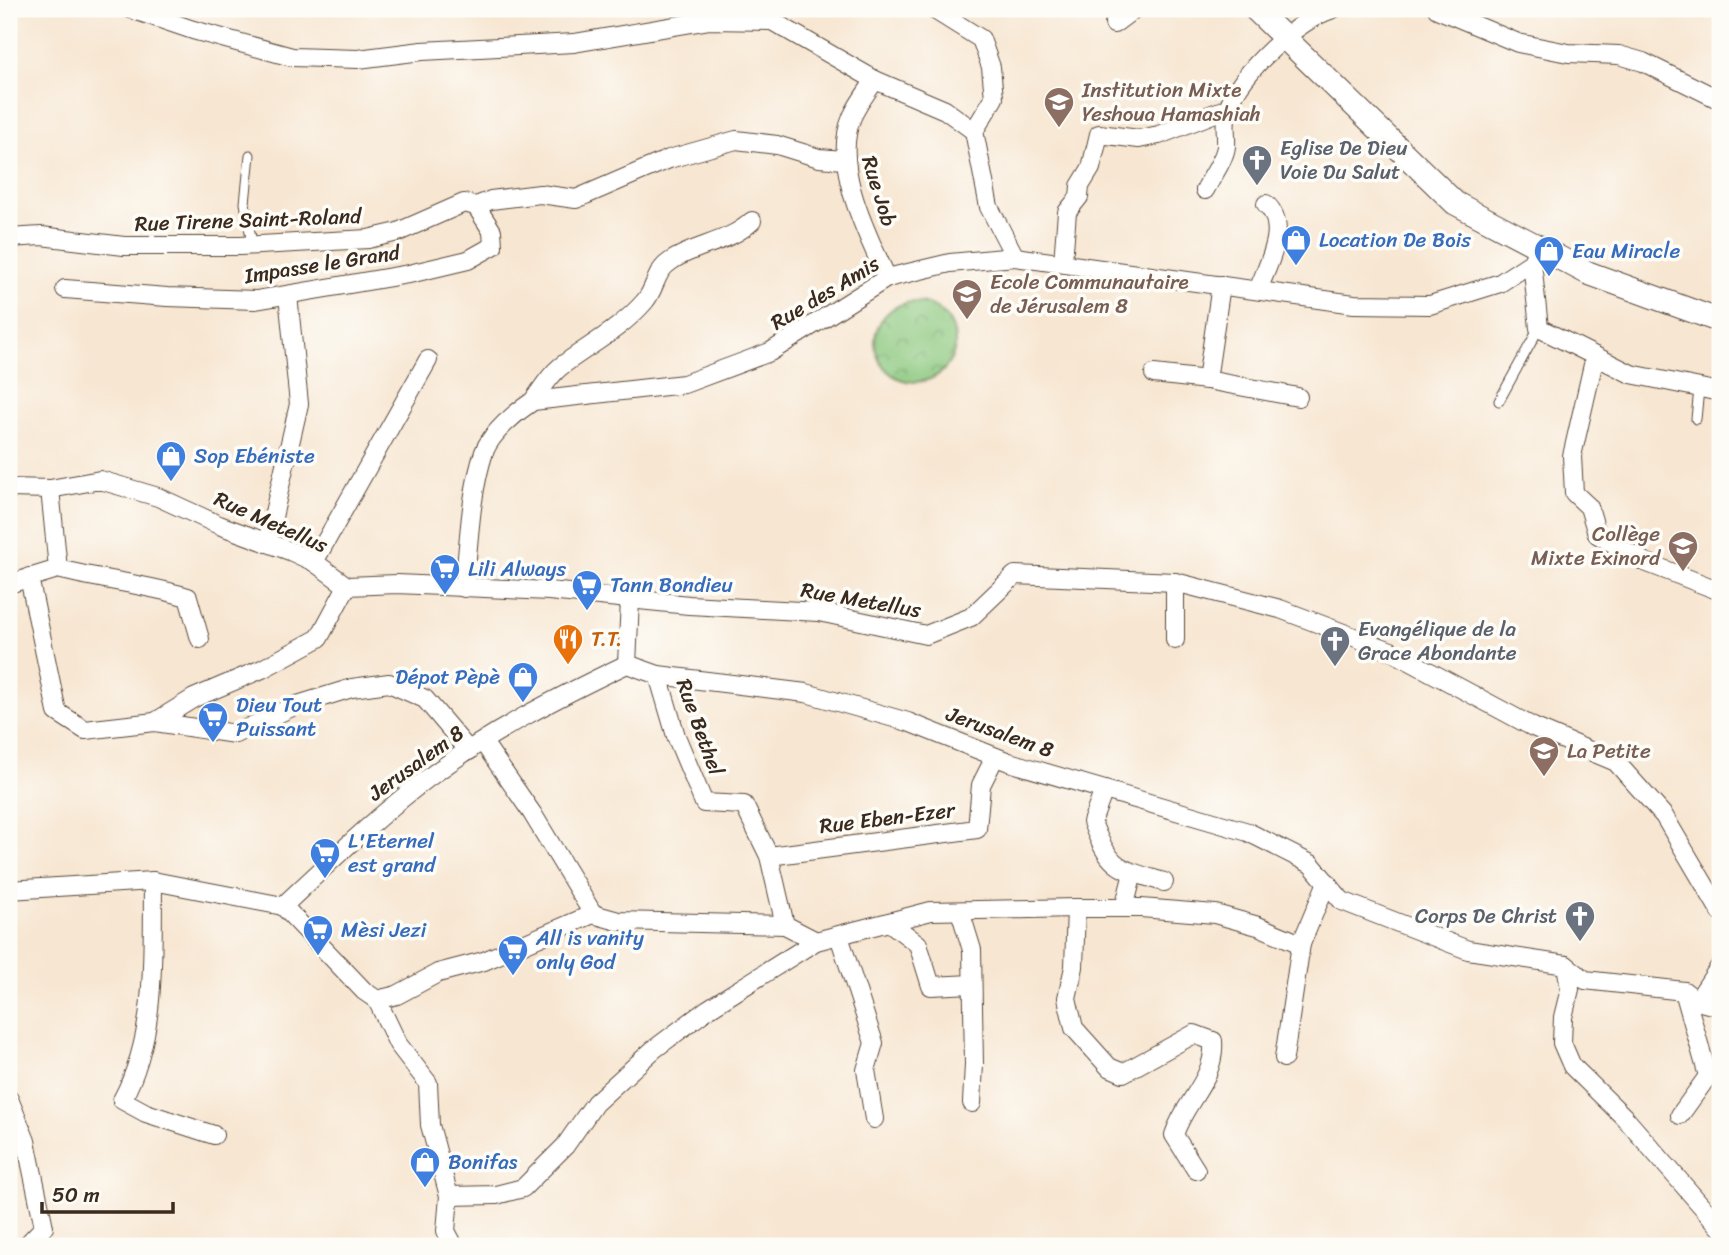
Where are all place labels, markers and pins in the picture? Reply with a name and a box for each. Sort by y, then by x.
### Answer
place label: Institution Mixte Yeshoua Hamashiah [1081,71,1261,133]
school or university icon: Institution Mixte Yeshoua Hamashiah [1042,85,1076,129]
place label: Eglise De Dieu Voie Du Salut [1280,129,1407,191]
church icon: Eglise De Dieu Voie Du Salut [1240,143,1274,187]
place label: Location De Bois [1319,221,1471,259]
shop icon: Location De Bois [1279,223,1313,267]
place label: Eau Miracle [1572,232,1680,270]
shop icon: Eau Miracle [1532,234,1566,278]
place label: Ecole Communautaire de Jérusalem 8 [990,263,1189,325]
school or university icon: Ecole Communautaire de Jérusalem 8 [950,277,984,321]
place label: Sop Ebéniste [194,437,315,475]
shop icon: Sop Ebéniste [154,439,188,483]
place label: Collège Mixte Exinord [1531,515,1662,577]
school or university icon: Collège Mixte Exinord [1666,529,1700,573]
place label: Lili Always [468,550,566,588]
supermarket icon: Lili Always [428,552,462,596]
place label: Tann Bondieu [610,566,734,604]
supermarket icon: Tann Bondieu [570,568,604,612]
place label: Evangélique de la Grace Abondante [1358,610,1517,672]
place label: T.T. [591,620,622,658]
restaurant icon: T.T. [551,622,585,666]
church icon: Evangélique de la Grace Abondante [1318,624,1352,668]
place label: Dépot Pèpè [395,658,500,696]
shop icon: Dépot Pèpè [506,660,540,704]
place label: Dieu Tout Puissant [236,686,322,748]
supermarket icon: Dieu Tout Puissant [196,700,230,744]
place label: La Petite [1567,732,1651,770]
school or university icon: La Petite [1527,734,1561,778]
place label: L'Eternel est grand [348,822,437,884]
supermarket icon: L'Eternel est grand [308,836,342,880]
place label: Corps De Christ [1415,897,1557,935]
church icon: Corps De Christ [1563,899,1597,943]
place label: Mèsi Jezi [341,911,427,949]
supermarket icon: Mèsi Jezi [301,913,335,957]
place label: All is vanity only God [535,919,644,981]
supermarket icon: All is vanity only God [496,933,530,977]
place label: Bonifas [448,1143,518,1181]
shop icon: Bonifas [408,1145,442,1189]

